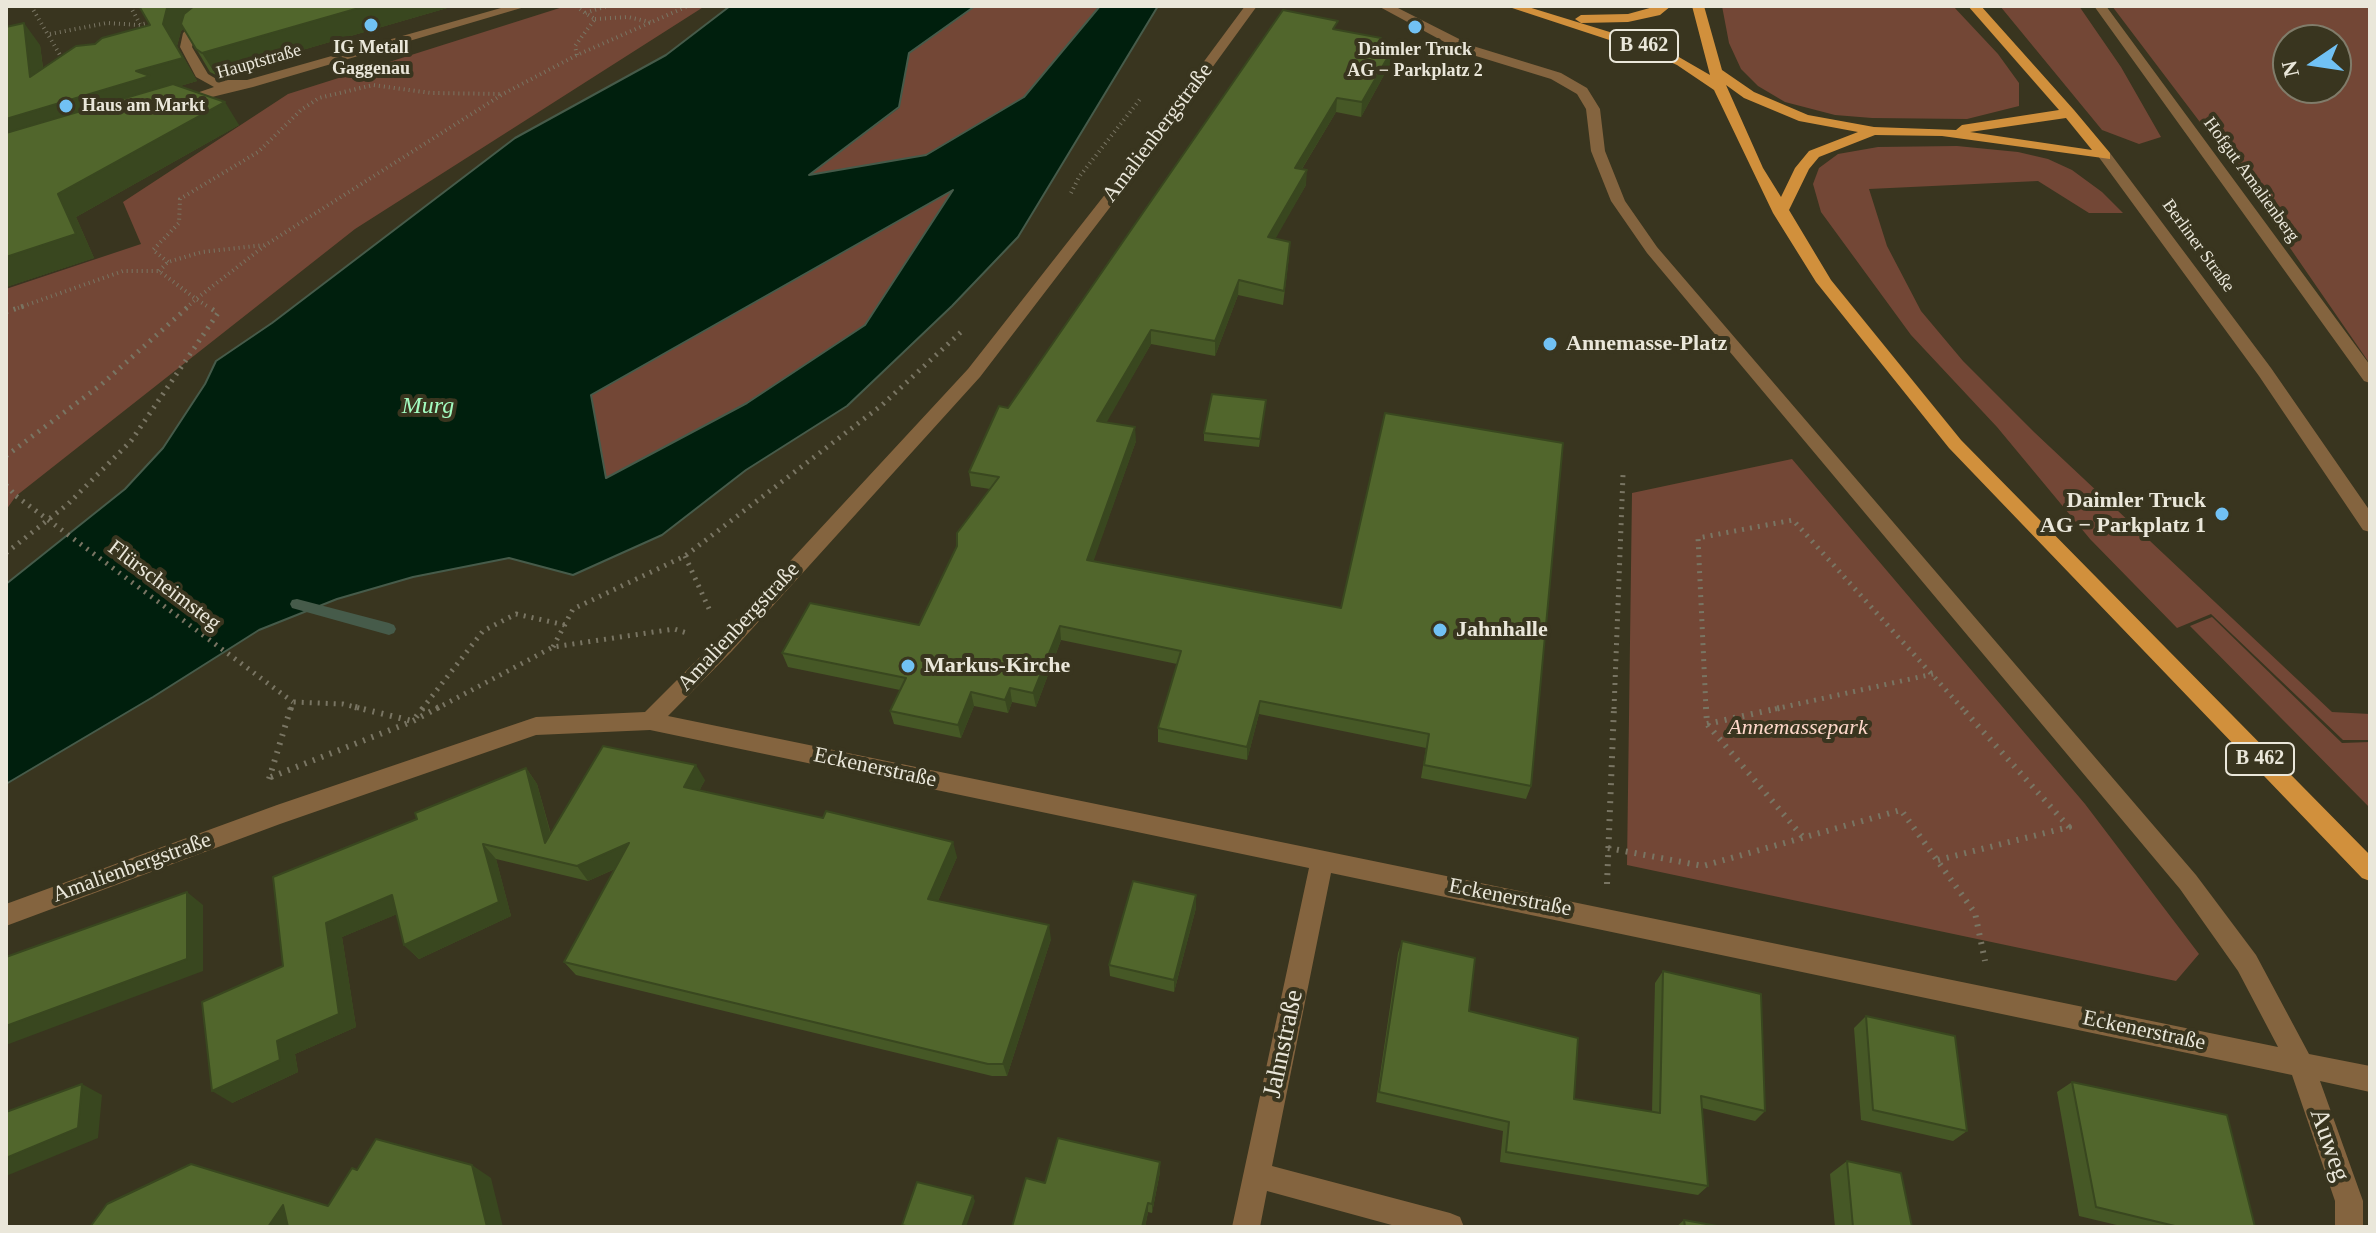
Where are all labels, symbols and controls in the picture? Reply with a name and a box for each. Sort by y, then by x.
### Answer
marker: IG Metall Gaggenau [362,16,380,34]
marker: Daimler Truck AG − Parkplatz 2 [1406,18,1424,36]
north arrow [2272,24,2352,104]
road number: B 462 [1610,30,1678,62]
place label: IG Metall Gaggenau [332,37,410,80]
place label: Daimler Truck AG − Parkplatz 2 [1347,39,1483,82]
street label: Hauptstraße [214,40,304,84]
street label: Amalienbergstraße [1097,58,1219,208]
text: N [2276,59,2304,80]
place label: Haus am Markt [82,95,205,117]
marker: Haus am Markt [57,97,75,115]
street label: Hofgut Amalienberg [2198,113,2304,247]
street label: Berliner Straße [2157,195,2239,297]
place label: Annemasse-Platz [1566,331,1727,357]
marker: Annemasse-Platz [1541,335,1559,353]
water label: Murg [402,393,454,421]
place label: Daimler Truck AG − Parkplatz 1 [2040,488,2206,540]
marker: Daimler Truck AG − Parkplatz 1 [2213,505,2231,523]
street label: Flürscheimsteg [102,535,226,637]
street label: Amalienbergstraße [672,557,806,697]
place label: Jahnhalle [1456,617,1548,643]
marker: Jahnhalle [1431,621,1449,639]
place label: Markus-Kirche [924,653,1070,679]
marker: Markus-Kirche [899,657,917,675]
park label: Annemassepark [1728,715,1868,741]
street label: Eckenerstraße [811,742,939,794]
road number: B 462 [2226,743,2294,775]
street label: Amalienbergstraße [49,827,215,909]
street label: Eckenerstraße [1446,873,1574,923]
street label: Jahnstraße [1257,987,1311,1101]
street label: Eckenerstraße [2080,1005,2208,1057]
street label: Auweg [2302,1104,2356,1186]

